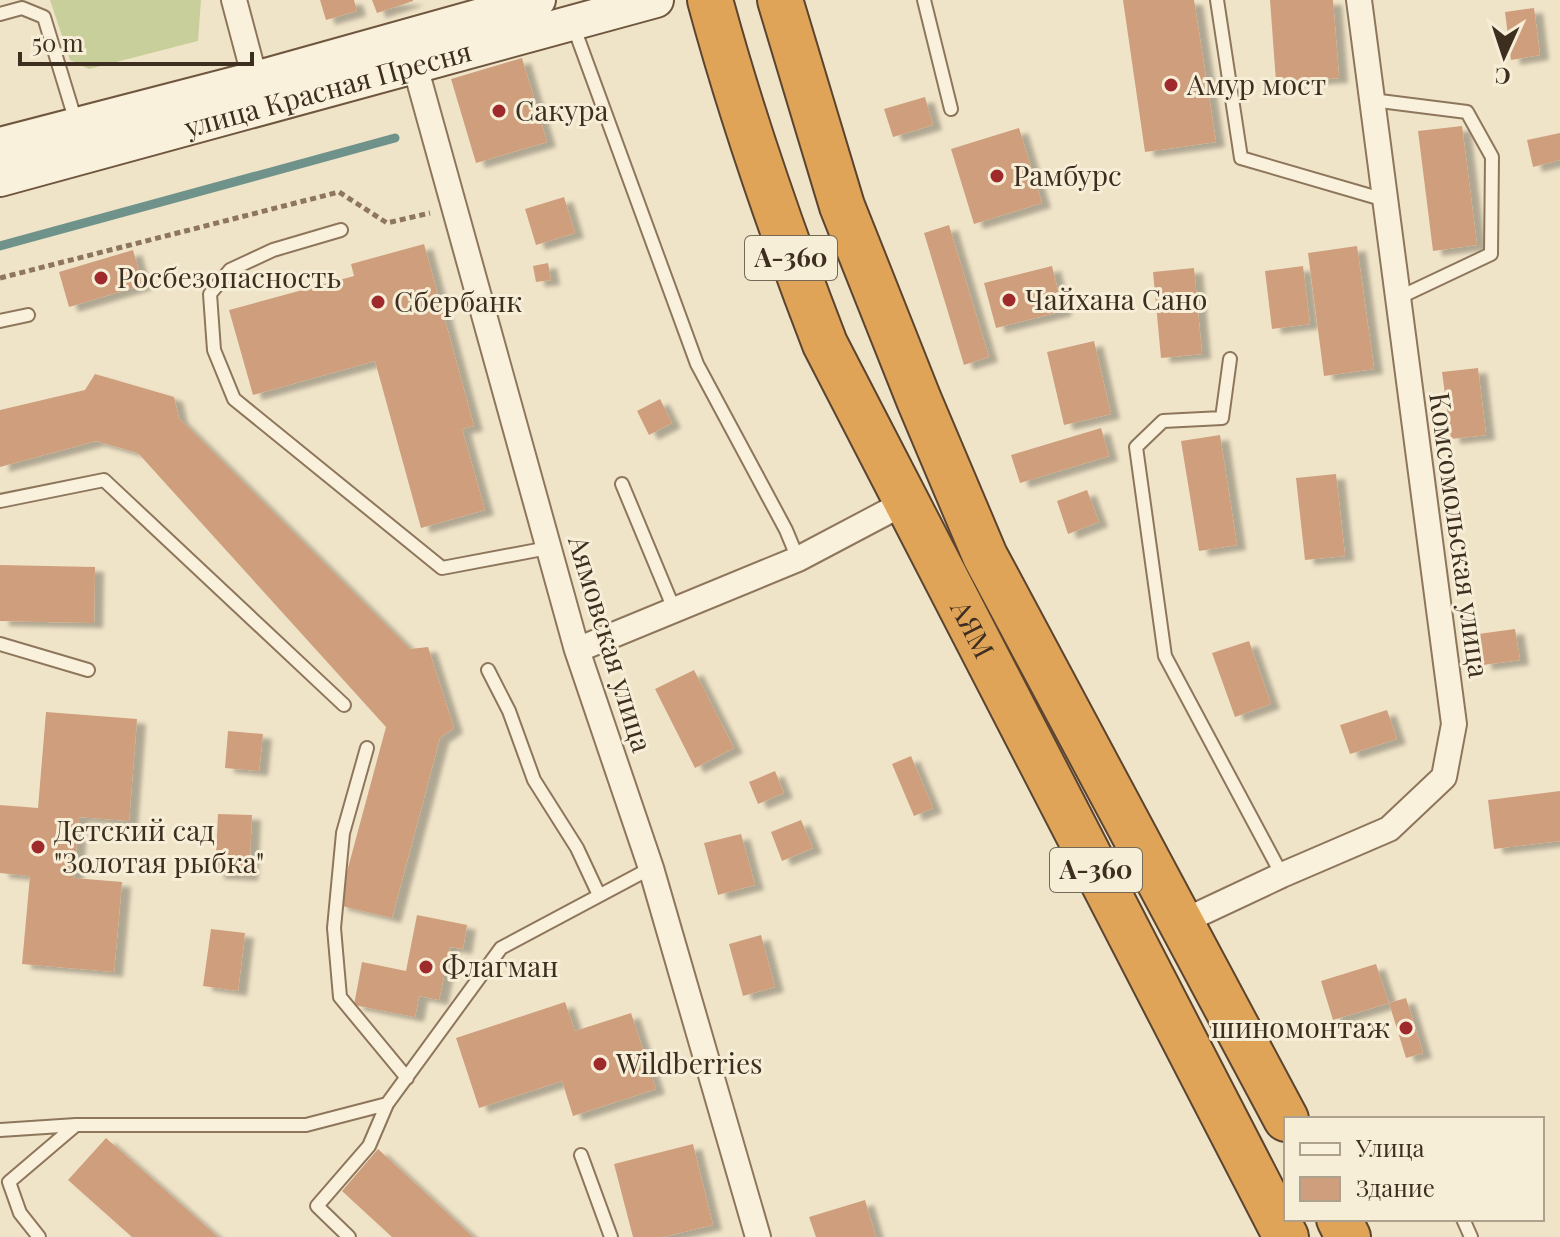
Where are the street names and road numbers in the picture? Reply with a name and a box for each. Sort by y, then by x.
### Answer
street label: улица Красная Пресня [179,31,475,145]
road number: А-360 [745,236,837,280]
street label: Комсомольская улица [1422,390,1499,680]
street label: Аямовская улица [561,530,662,756]
street label: АЯМ [943,592,1004,664]
road number: А-360 [1050,848,1142,892]

